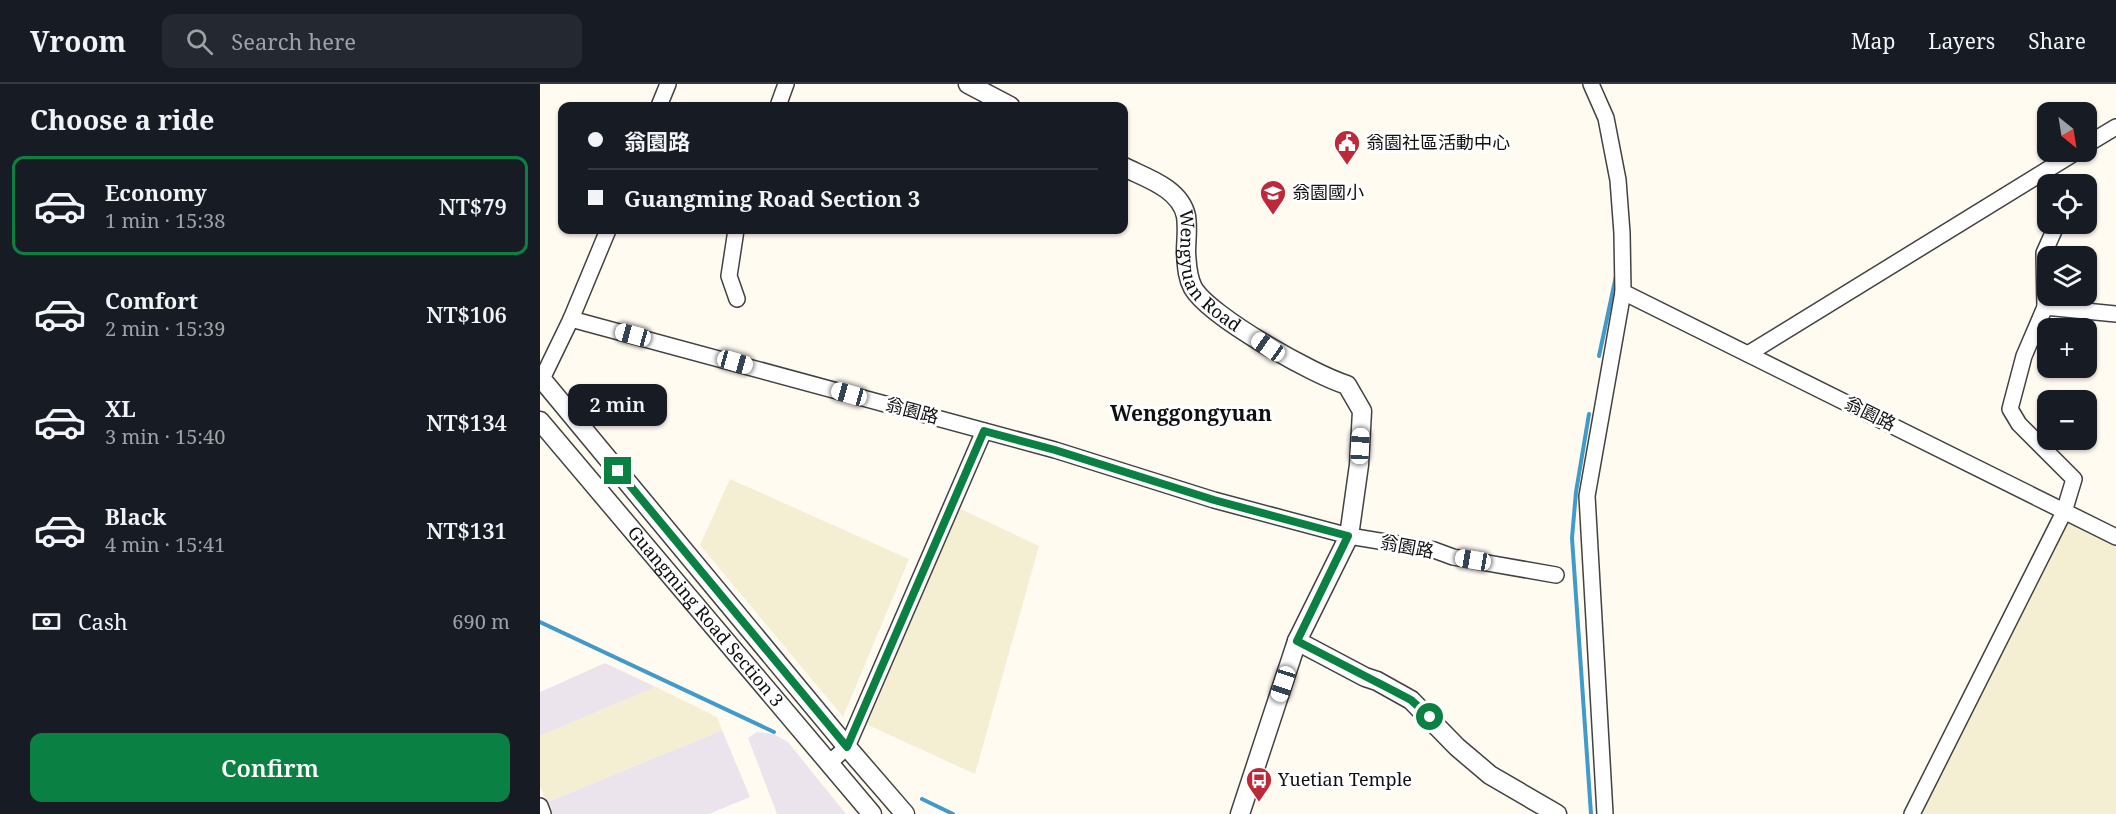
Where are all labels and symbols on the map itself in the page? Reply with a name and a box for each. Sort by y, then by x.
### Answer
north arrow [2037,102,2097,162]
public building icon: 翁園社區活動中心 [1332,128,1362,166]
place label: 翁園社區活動中心 [1366,130,1510,154]
school or university icon: 翁園國小 [1258,178,1288,216]
place label: 翁園國小 [1292,180,1364,204]
street label: Wengyuan Road [1174,208,1246,337]
car [613,322,653,348]
car [1248,329,1288,365]
car [715,348,755,376]
car [829,380,869,408]
callout: 2 min [568,384,668,426]
street label: 翁園路 [1841,390,1900,436]
street label: 翁園路 [883,391,941,429]
district label: Wenggongyuan [1110,399,1272,427]
car [1350,428,1370,464]
route end [604,457,631,484]
street label: Guangming Road Section 3 [623,520,789,711]
street label: 翁園路 [1378,529,1436,563]
car [1454,548,1492,572]
car [1269,664,1297,704]
route start [1416,703,1443,730]
bus stop icon: Yuetian Temple [1244,765,1274,803]
place label: Yuetian Temple [1277,767,1412,791]

